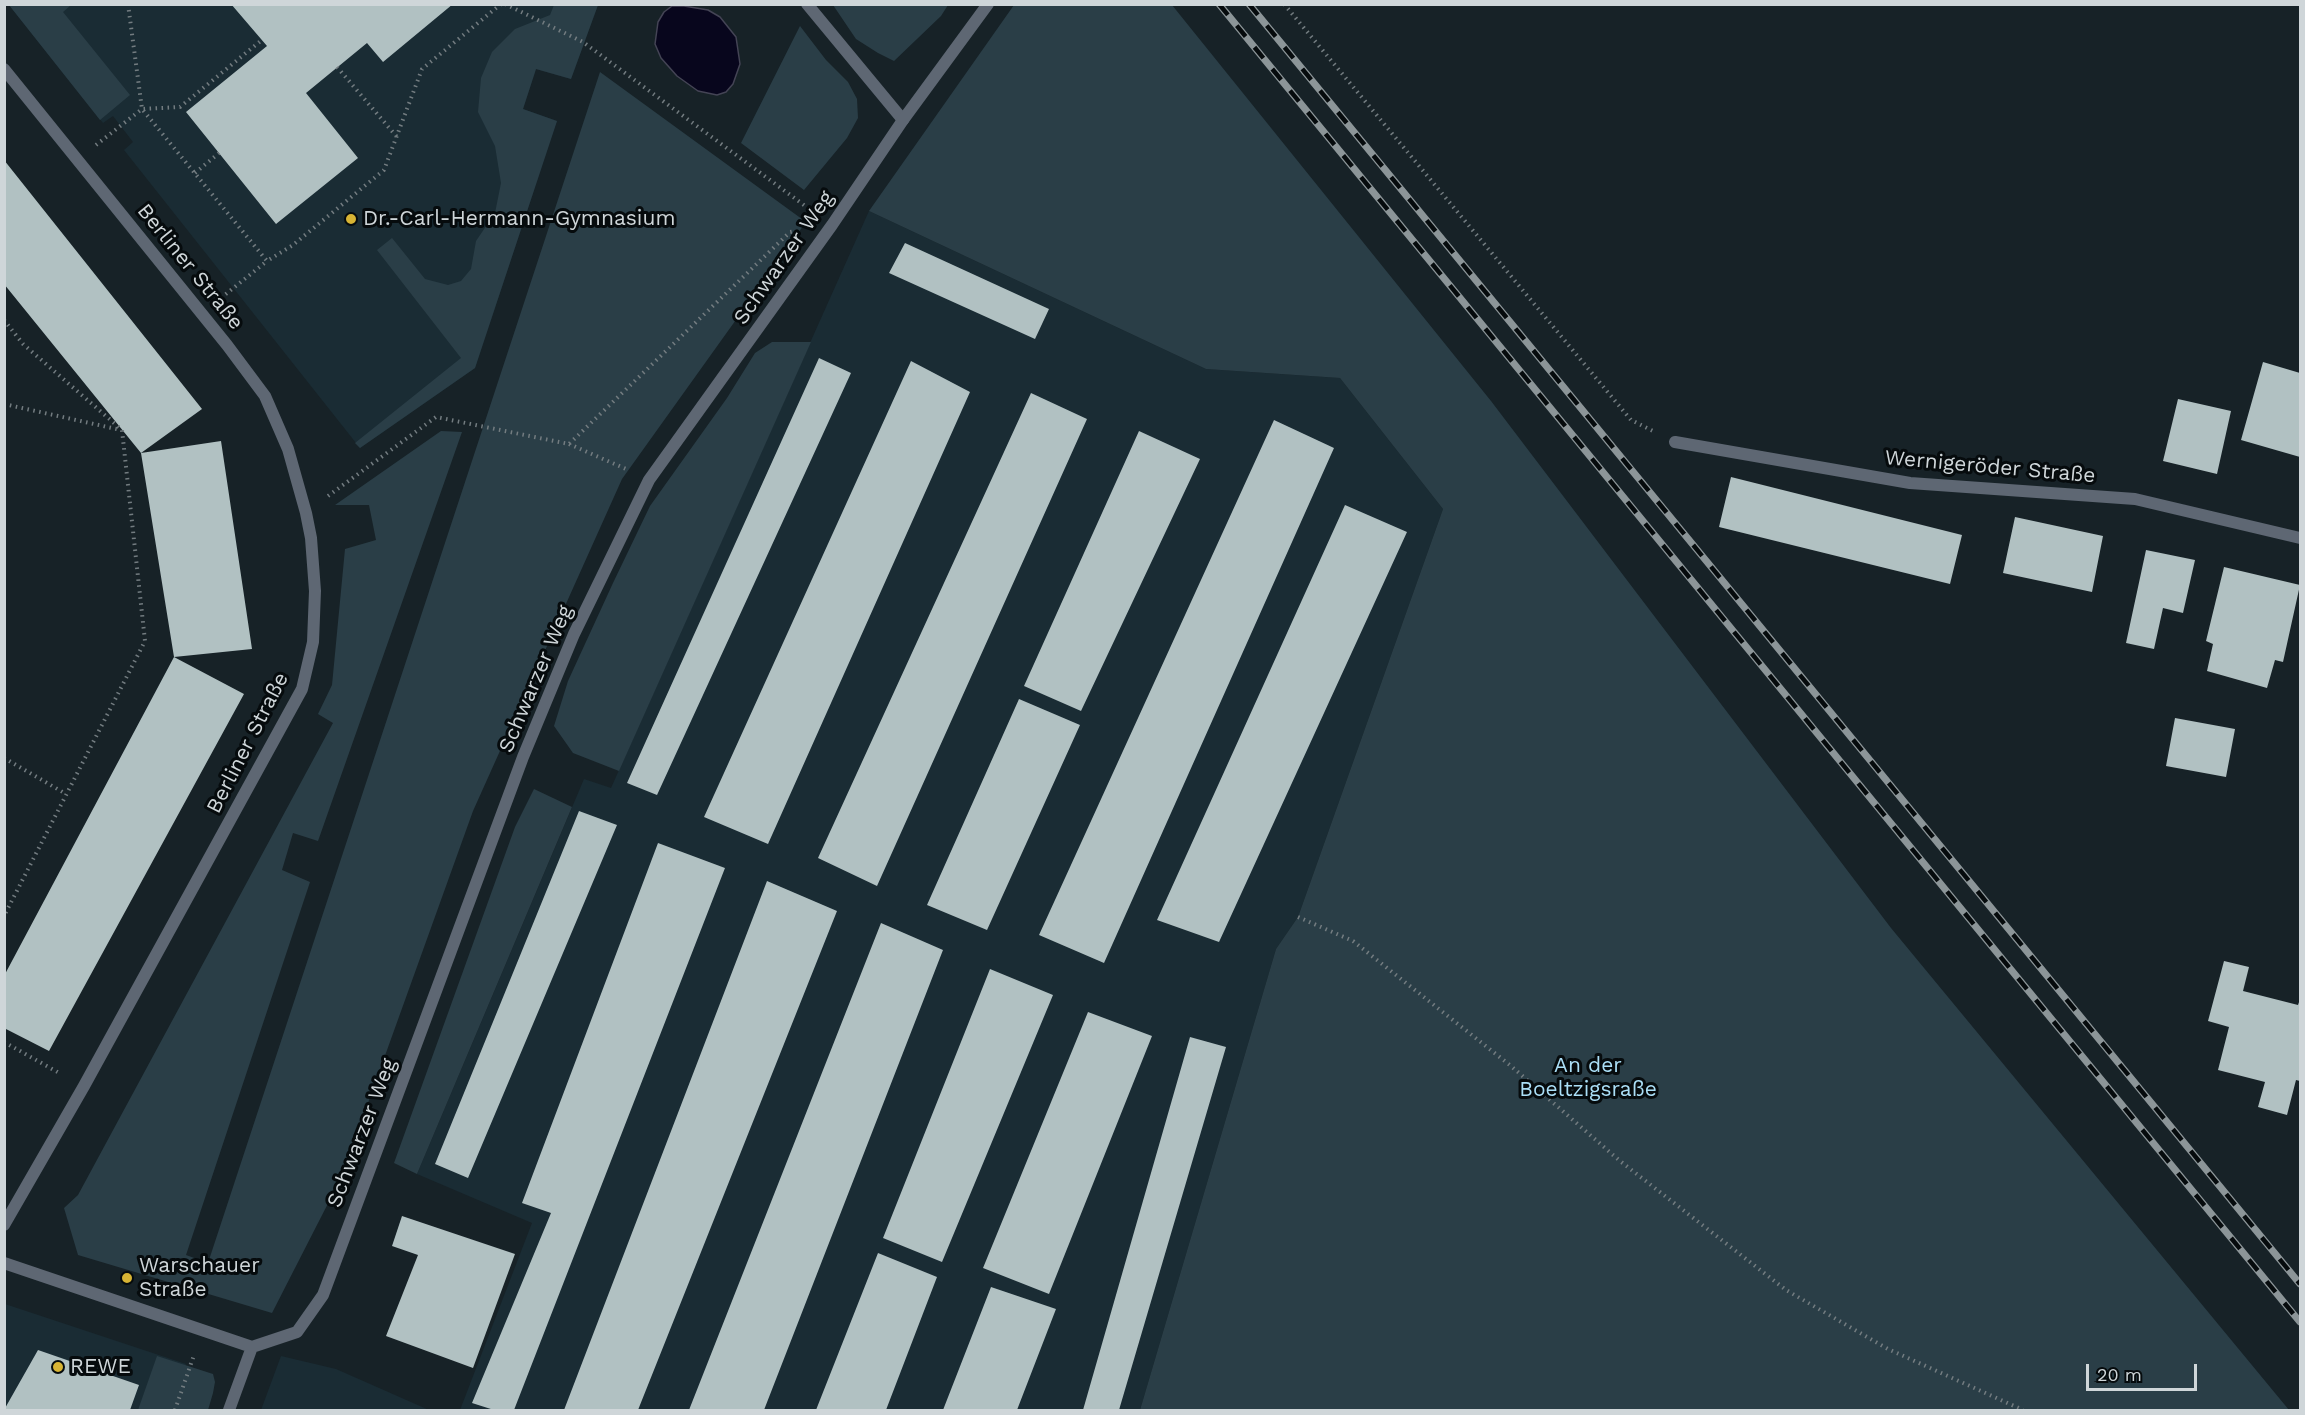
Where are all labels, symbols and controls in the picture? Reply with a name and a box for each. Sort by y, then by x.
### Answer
street label: Schwarzer Weg [729,186,839,330]
street label: Berliner Straße [132,199,248,335]
place label: Dr.-Carl-Hermann-Gymnasium [363,206,675,232]
marker: Dr.-Carl-Hermann-Gymnasium [344,212,358,226]
street label: Wernigeröder Straße [1884,445,2096,489]
street label: Schwarzer Weg [494,602,578,756]
street label: Berliner Straße [202,668,294,818]
park label: An der Boeltzigsraße [1519,1053,1657,1103]
street label: Schwarzer Weg [322,1055,402,1211]
place label: Warschauer Straße [139,1253,260,1303]
marker: Warschauer Straße [120,1271,134,1285]
scale bar [2089,1352,2200,1390]
place label: REWE [70,1354,131,1380]
marker: REWE [51,1360,65,1374]
text: 20 m [2097,1364,2142,1385]

